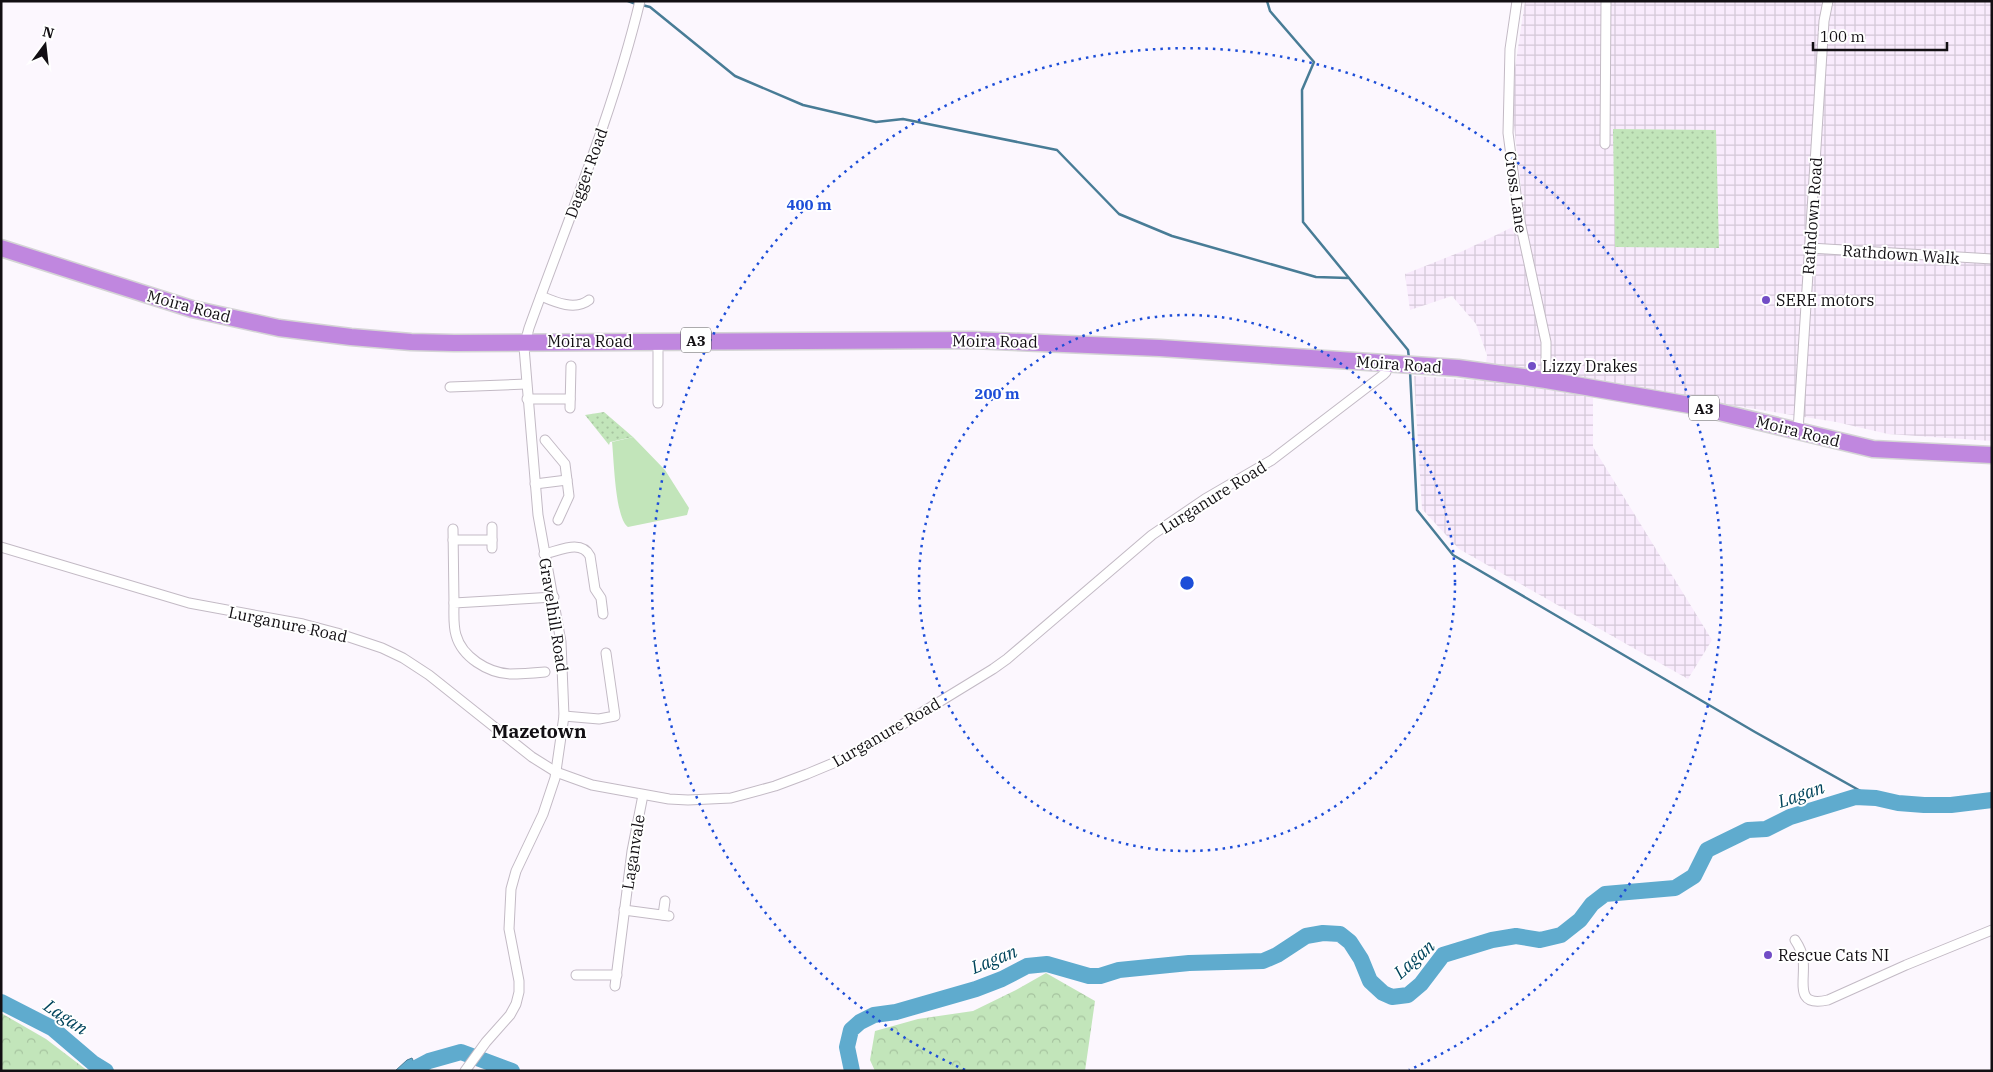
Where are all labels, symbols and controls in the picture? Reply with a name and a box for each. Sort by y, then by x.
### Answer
north arrow [20,20,70,70]
scale bar [1813,20,1947,52]
text: N [41,22,56,43]
text: 100 m [1820,27,1865,46]
street label: Dagger Road [560,125,612,221]
street label: Cross Lane [1500,150,1532,234]
street label: Rathdown Road [1798,156,1826,276]
text: 400 m [786,195,832,214]
street label: Rathdown Walk [1842,240,1961,268]
street label: Moira Road [145,285,233,327]
place label: SERE motors [1776,290,1874,310]
marker: SERE motors [1760,294,1772,306]
road number: A3 [681,328,711,352]
street label: Moira Road [952,330,1038,352]
street label: Moira Road [547,331,633,351]
street label: Moira Road [1356,351,1443,377]
place label: Lizzy Drakes [1542,356,1638,376]
marker: Lizzy Drakes [1526,360,1538,372]
text: 200 m [974,384,1020,403]
road number: A3 [1689,396,1719,420]
street label: Moira Road [1754,411,1842,451]
street label: Lurganure Road [1156,456,1270,538]
street label: Gravelhill Road [535,556,573,674]
centre of rings [1178,574,1196,592]
street label: Lurganure Road [227,602,350,646]
street label: Lurganure Road [828,693,944,771]
district label: Mazetown [492,719,587,743]
water label: Lagan [1774,775,1828,813]
street label: Laganvale [617,813,649,891]
water label: Lagan [1388,934,1440,984]
water label: Lagan [967,939,1021,979]
place label: Rescue Cats NI [1778,945,1889,965]
marker: Rescue Cats NI [1762,949,1774,961]
water label: Lagan [39,994,93,1040]

